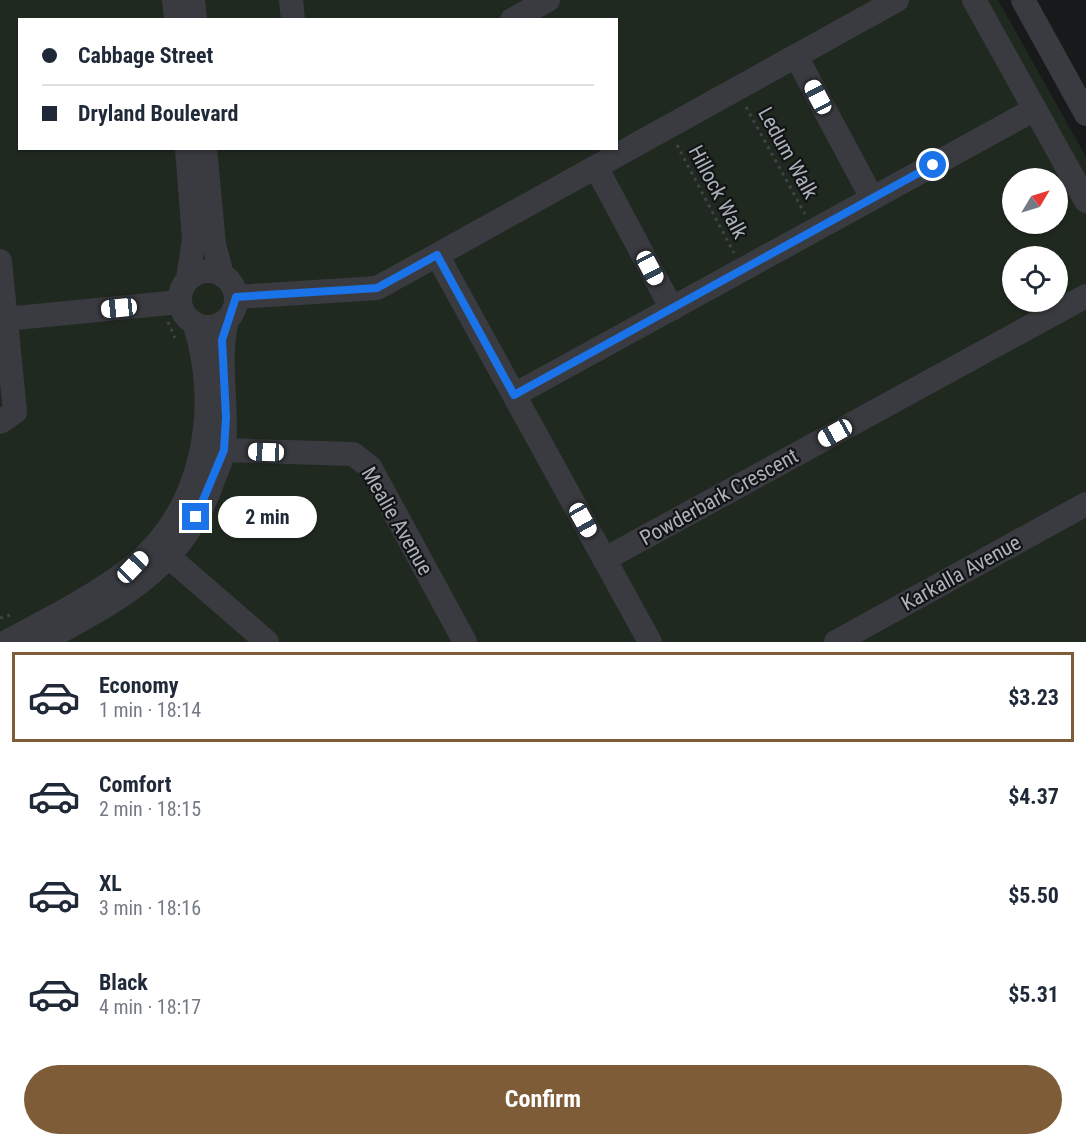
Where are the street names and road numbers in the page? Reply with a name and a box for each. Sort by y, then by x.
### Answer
street label: Ledum Walk [753,103,823,203]
street label: Hillock Walk [683,141,753,243]
street label: Powderbark Crescent [636,444,802,550]
street label: Mealie Avenue [356,463,438,579]
street label: Karkalla Avenue [897,530,1025,616]

